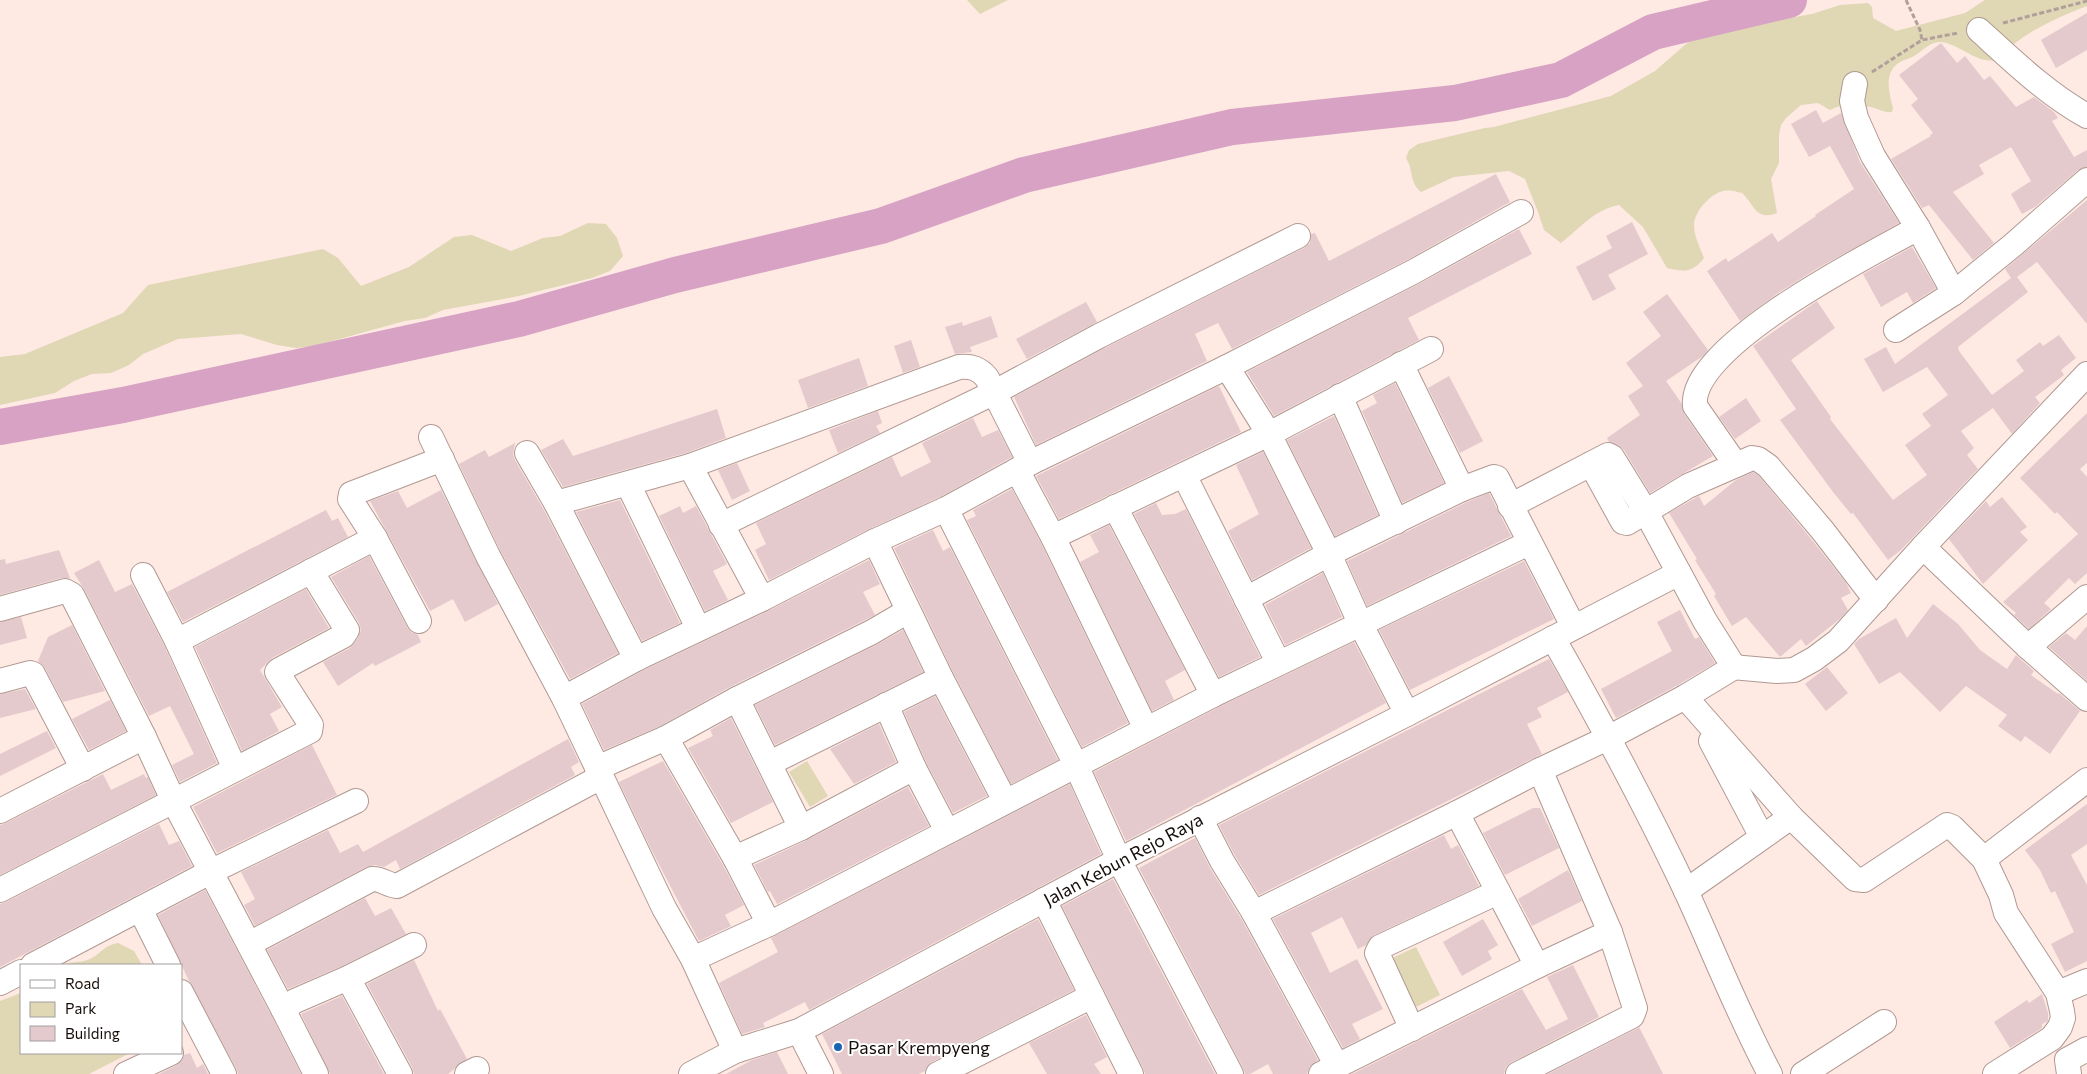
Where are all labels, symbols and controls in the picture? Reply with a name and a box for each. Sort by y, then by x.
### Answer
street label: Jalan Kebun Rejo Raya [1040,808,1206,910]
legend [20,964,182,1054]
text: Road [65,974,100,992]
text: Park [65,999,96,1017]
text: Building [65,1024,120,1042]
place label: Pasar Krempyeng [848,1036,990,1058]
marker: Pasar Krempyeng [832,1041,844,1053]

